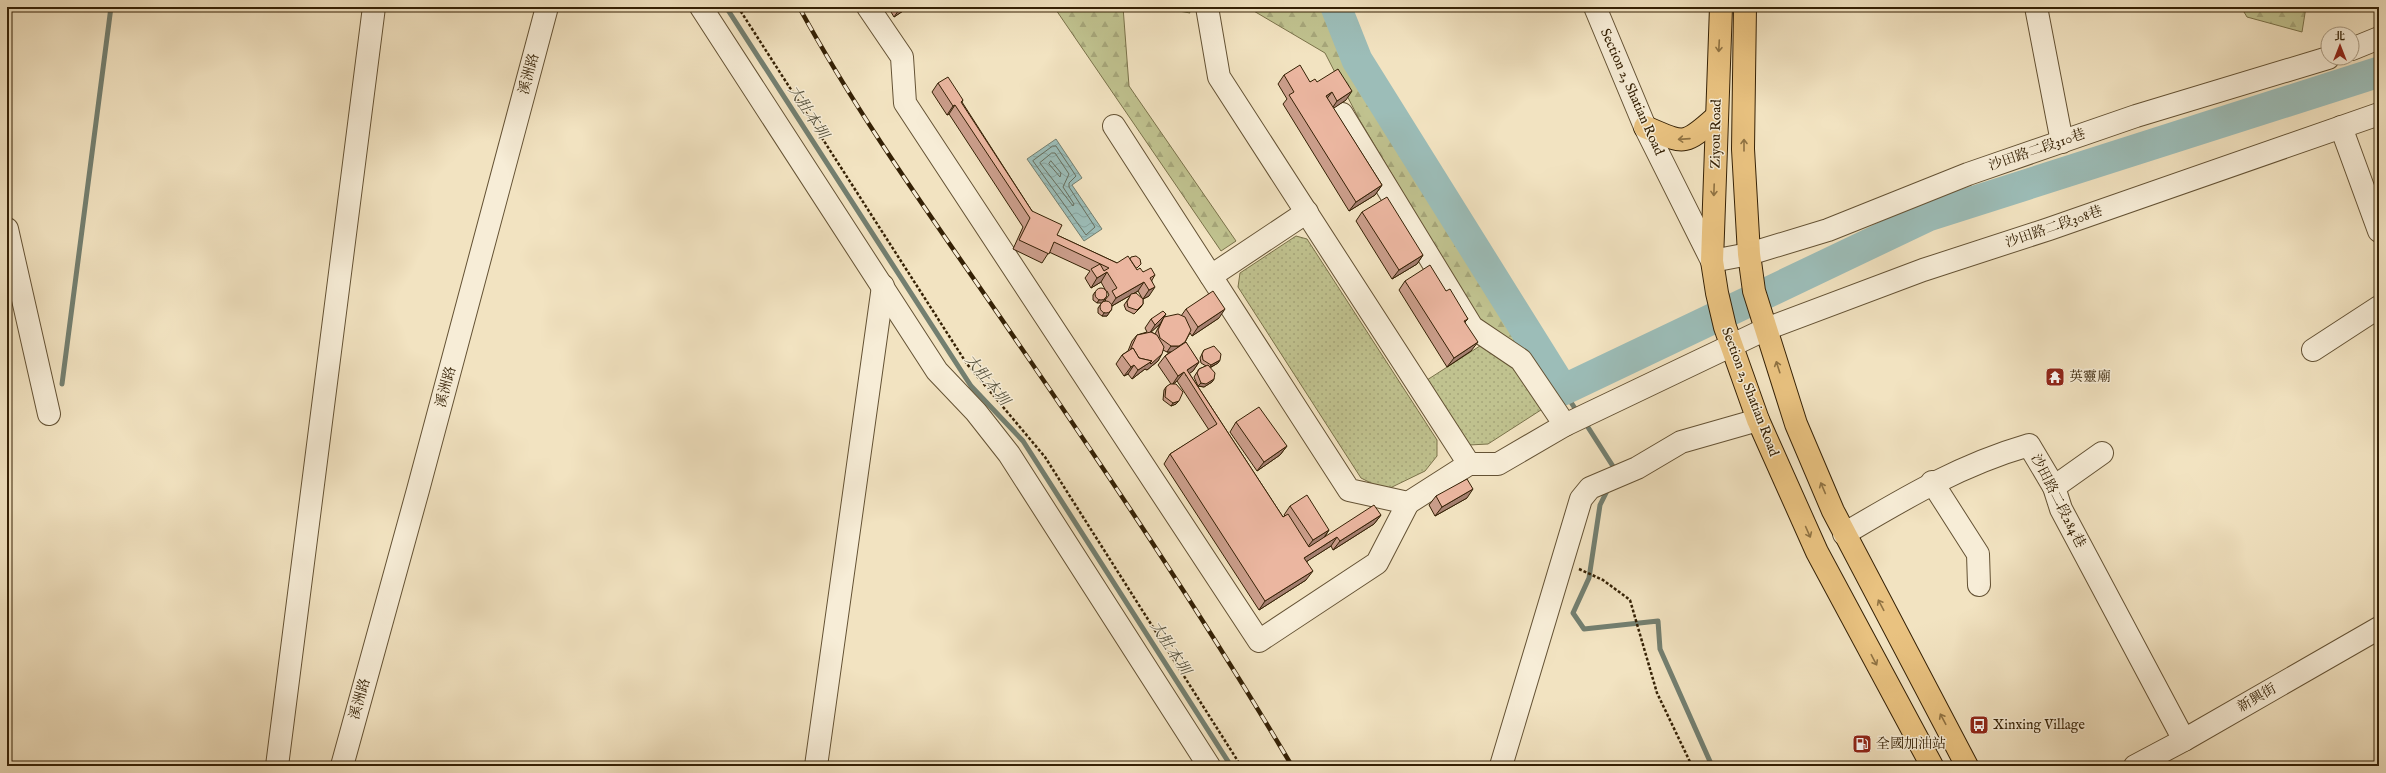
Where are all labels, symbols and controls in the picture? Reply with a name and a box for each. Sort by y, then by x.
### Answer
street label: Section 2, Shatian Road [1596,26,1668,159]
north arrow [2320,26,2360,66]
text: 北 [2335,30,2346,44]
one-way arrow [1715,39,1722,52]
street label: 溪洲路 [515,51,543,97]
water label: 大肚本圳 [784,82,834,145]
street label: Ziyou Road [1706,99,1726,169]
street label: 沙田路二段310巷 [1986,125,2088,175]
one-way arrow [1678,135,1691,142]
one-way arrow [1740,139,1748,152]
one-way arrow [1710,183,1718,196]
street label: 沙田路二段308巷 [2003,202,2105,252]
street label: Section 2, Shatian Road [1717,325,1783,460]
water label: 大肚本圳 [961,351,1015,412]
one-way arrow [1774,360,1781,373]
street label: 溪洲路 [432,364,460,410]
temple icon: 英靈廟 [2044,366,2066,388]
place label: 英靈廟 [2069,368,2111,386]
street label: 沙田路二段284巷 [2027,451,2089,551]
one-way arrow [1819,483,1826,495]
one-way arrow [1805,526,1812,538]
one-way arrow [1877,599,1885,611]
water label: 大肚本圳 [1146,618,1196,681]
one-way arrow [1871,653,1879,665]
street label: 溪洲路 [346,676,374,722]
street label: 新興街 [2234,680,2280,716]
one-way arrow [1938,713,1946,725]
bus stop icon: Xinxing Village [1968,714,1990,736]
place label: Xinxing Village [1993,716,2085,734]
fuel station icon: 全國加油站 [1851,733,1873,755]
place label: 全國加油站 [1876,735,1946,753]

